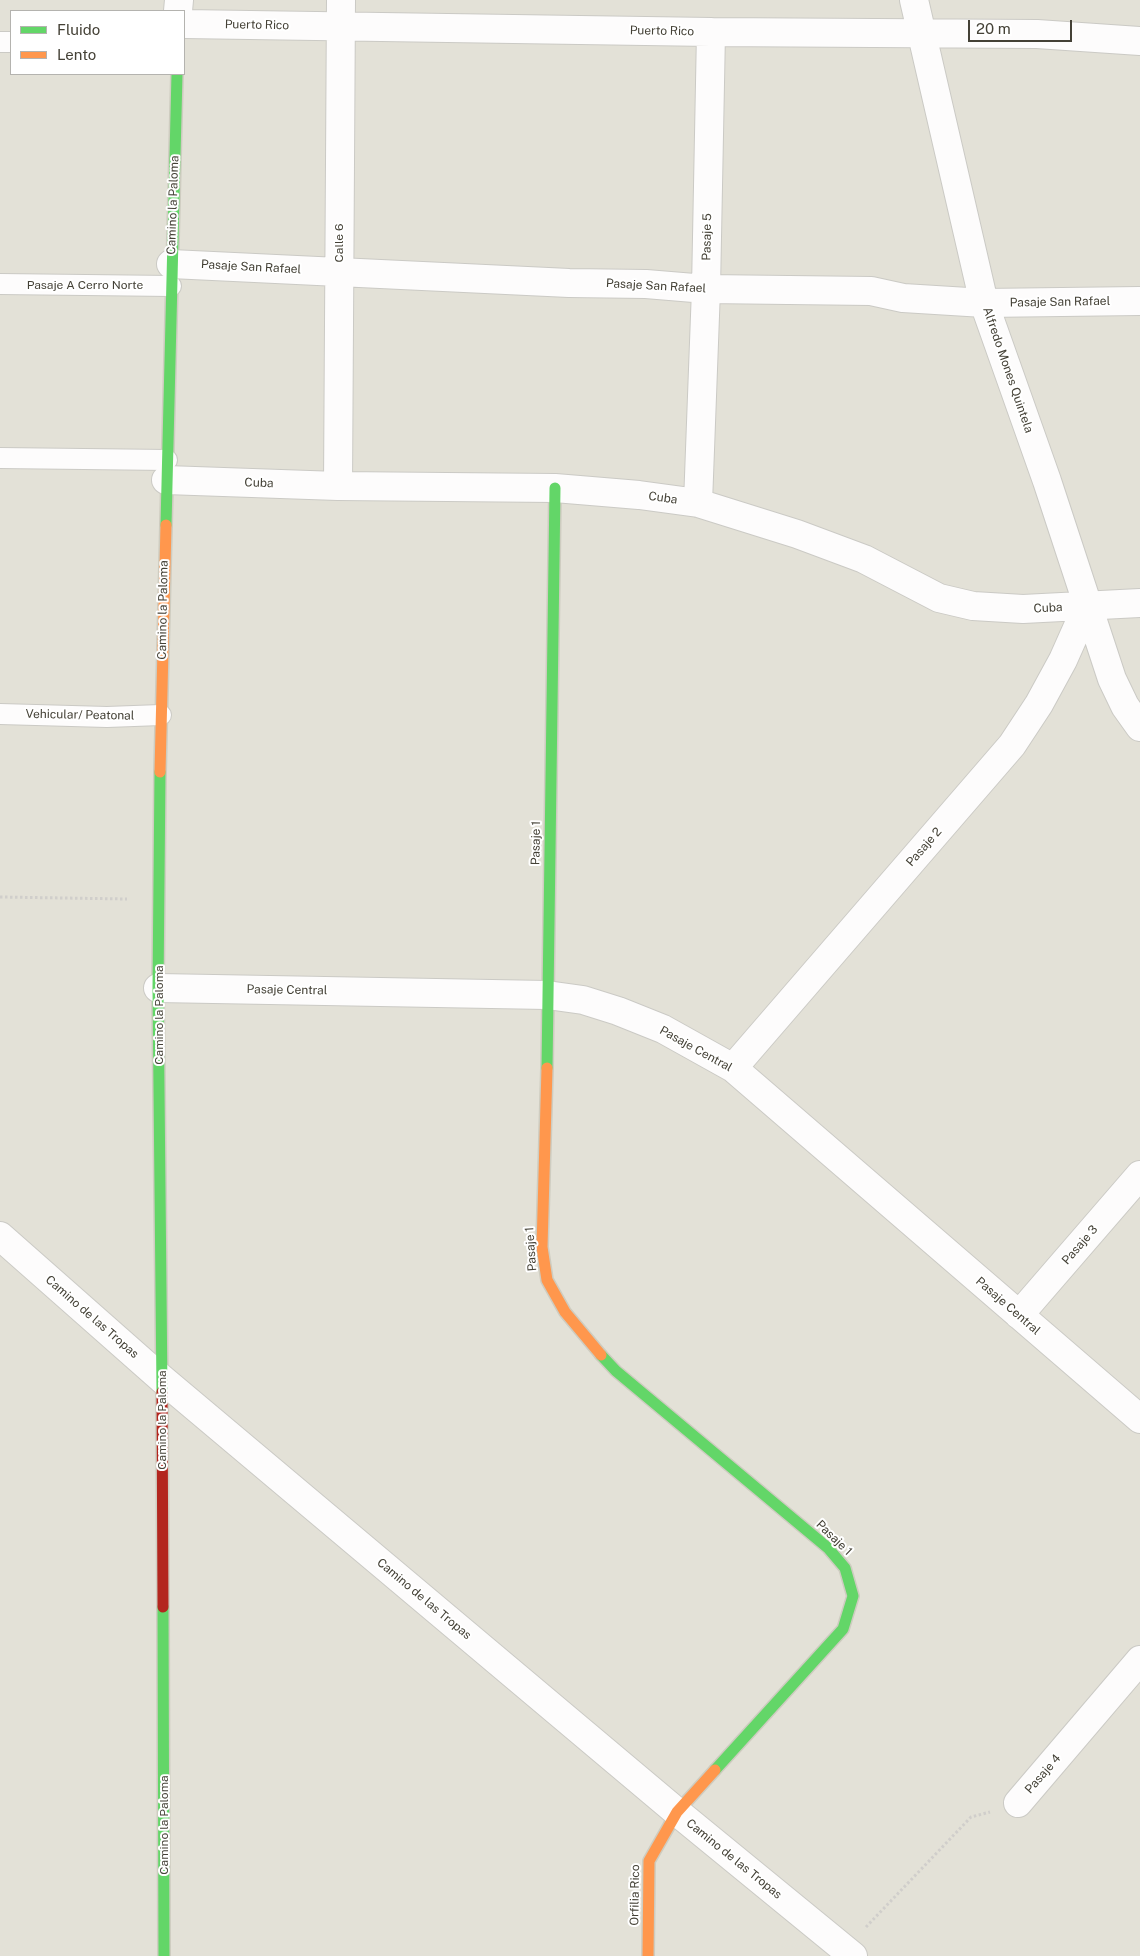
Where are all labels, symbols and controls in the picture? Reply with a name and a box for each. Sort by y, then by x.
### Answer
legend [10,10,185,75]
scale bar [970,10,1074,42]
street label: Puerto Rico [225,17,289,33]
text: 20 m [976,20,1011,37]
text: Fluido [57,21,100,38]
street label: Puerto Rico [630,23,694,39]
text: Lento [57,46,96,63]
street label: Camino la Paloma [164,155,182,255]
street label: Pasaje 5 [699,213,715,261]
street label: Calle 6 [332,224,346,262]
street label: Pasaje San Rafael [200,257,302,277]
street label: Pasaje San Rafael [605,276,707,296]
street label: Pasaje A Cerro Norte [27,278,143,292]
street label: Pasaje San Rafael [1010,294,1110,310]
street label: Alfredo Mones Quintela [980,305,1036,435]
street label: Cuba [244,475,274,491]
street label: Cuba [648,489,678,507]
street label: Camino la Paloma [155,560,171,660]
street label: Cuba [1033,600,1063,616]
street label: Vehicular/ Peatonal [25,707,135,723]
street label: Pasaje 1 [528,821,544,865]
street label: Pasaje 2 [903,825,945,869]
street label: Camino la Paloma [152,965,166,1065]
street label: Pasaje Central [246,982,328,998]
street label: Pasaje Central [657,1023,735,1075]
street label: Pasaje 3 [1059,1222,1101,1268]
street label: Pasaje 1 [522,1226,540,1272]
street label: Camino de las Tropas [42,1273,142,1361]
street label: Pasaje Central [973,1274,1043,1338]
street label: Camino la Paloma [155,1370,169,1470]
street label: Pasaje 1 [813,1517,855,1559]
street label: Camino de las Tropas [374,1555,474,1643]
street label: Pasaje 4 [1022,1751,1064,1797]
street label: Camino la Paloma [157,1775,171,1875]
street label: Camino de las Tropas [683,1816,785,1902]
street label: Orfilia Rico [627,1864,643,1926]

